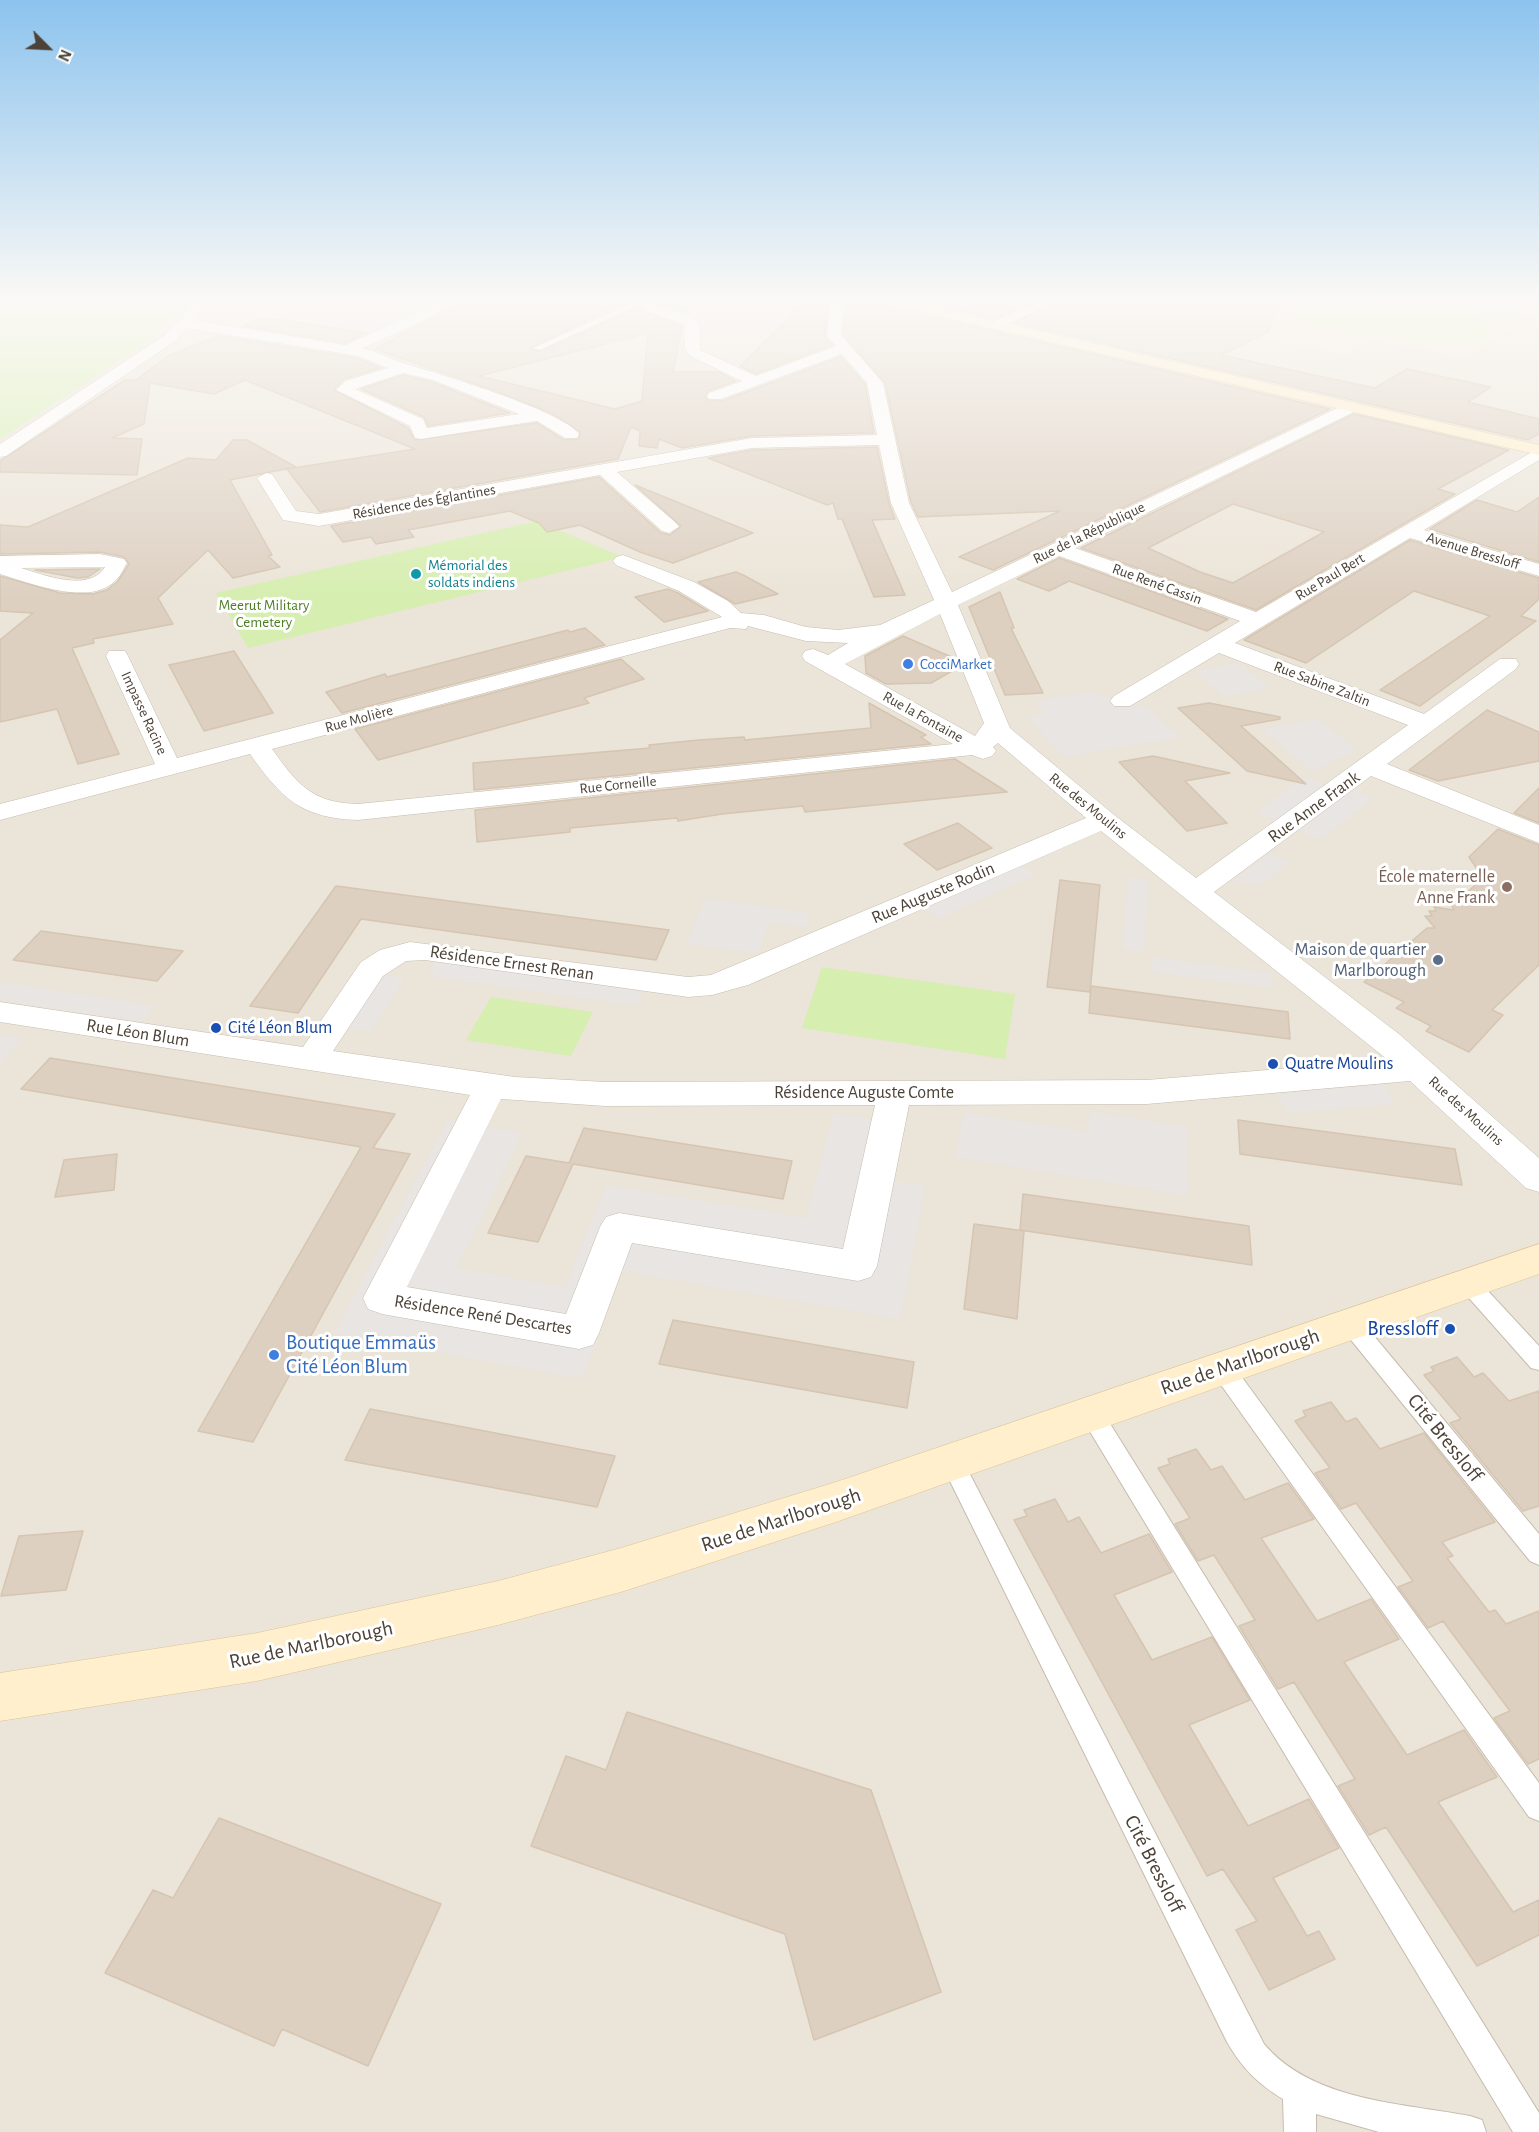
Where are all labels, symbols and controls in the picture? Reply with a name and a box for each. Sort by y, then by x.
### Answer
north arrow [18,18,78,78]
text: N [55,47,74,64]
street label: Résidence des Églantines [351,481,497,523]
street label: Rue de la République [1030,498,1148,568]
street label: Avenue Bressloff [1424,528,1522,574]
street label: Rue Paul Bert [1292,549,1368,605]
place label: Mémorial des soldats indiens [428,556,515,591]
street label: Rue René Cassin [1110,559,1204,609]
marker: Mémorial des soldats indiens [409,567,423,581]
park label: Meerut Military Cemetery [219,596,309,631]
place label: CocciMarket [920,655,992,673]
marker: CocciMarket [901,657,915,671]
street label: Rue Sabine Zaltin [1271,657,1373,711]
street label: Impasse Racine [117,668,171,758]
street label: Rue la Fontaine [880,688,966,746]
street label: Rue Molière [323,701,395,737]
street label: Rue Anne Frank [1264,766,1364,848]
street label: Rue des Moulins [1045,769,1131,843]
street label: Rue Corneille [579,772,657,798]
street label: Rue Auguste Rodin [868,857,998,929]
place label: École maternelle Anne Frank [1378,866,1495,908]
marker: École maternelle Anne Frank [1500,880,1514,894]
place label: Maison de quartier Marlborough [1295,939,1426,982]
street label: Résidence Ernest Renan [429,941,595,985]
marker: Maison de quartier Marlborough [1431,953,1445,967]
street label: Rue Léon Blum [85,1014,191,1052]
place label: Cité Léon Blum [228,1017,332,1039]
marker: Cité Léon Blum [209,1021,223,1035]
place label: Quatre Moulins [1285,1053,1393,1075]
marker: Quatre Moulins [1266,1057,1280,1071]
street label: Rue des Moulins [1425,1073,1507,1149]
street label: Résidence Auguste Comte [774,1082,954,1104]
street label: Résidence René Descartes [393,1290,573,1340]
place label: Bressloff [1367,1316,1438,1342]
marker: Bressloff [1443,1322,1457,1336]
street label: Rue de Marlborough [1157,1323,1323,1401]
place label: Boutique Emmaüs Cité Léon Blum [286,1330,436,1380]
marker: Boutique Emmaüs Cité Léon Blum [267,1348,281,1362]
street label: Cité Bressloff [1402,1389,1488,1487]
street label: Rue de Marlborough [698,1482,864,1558]
street label: Rue de Marlborough [227,1615,395,1675]
street label: Cité Bressloff [1119,1811,1189,1917]

